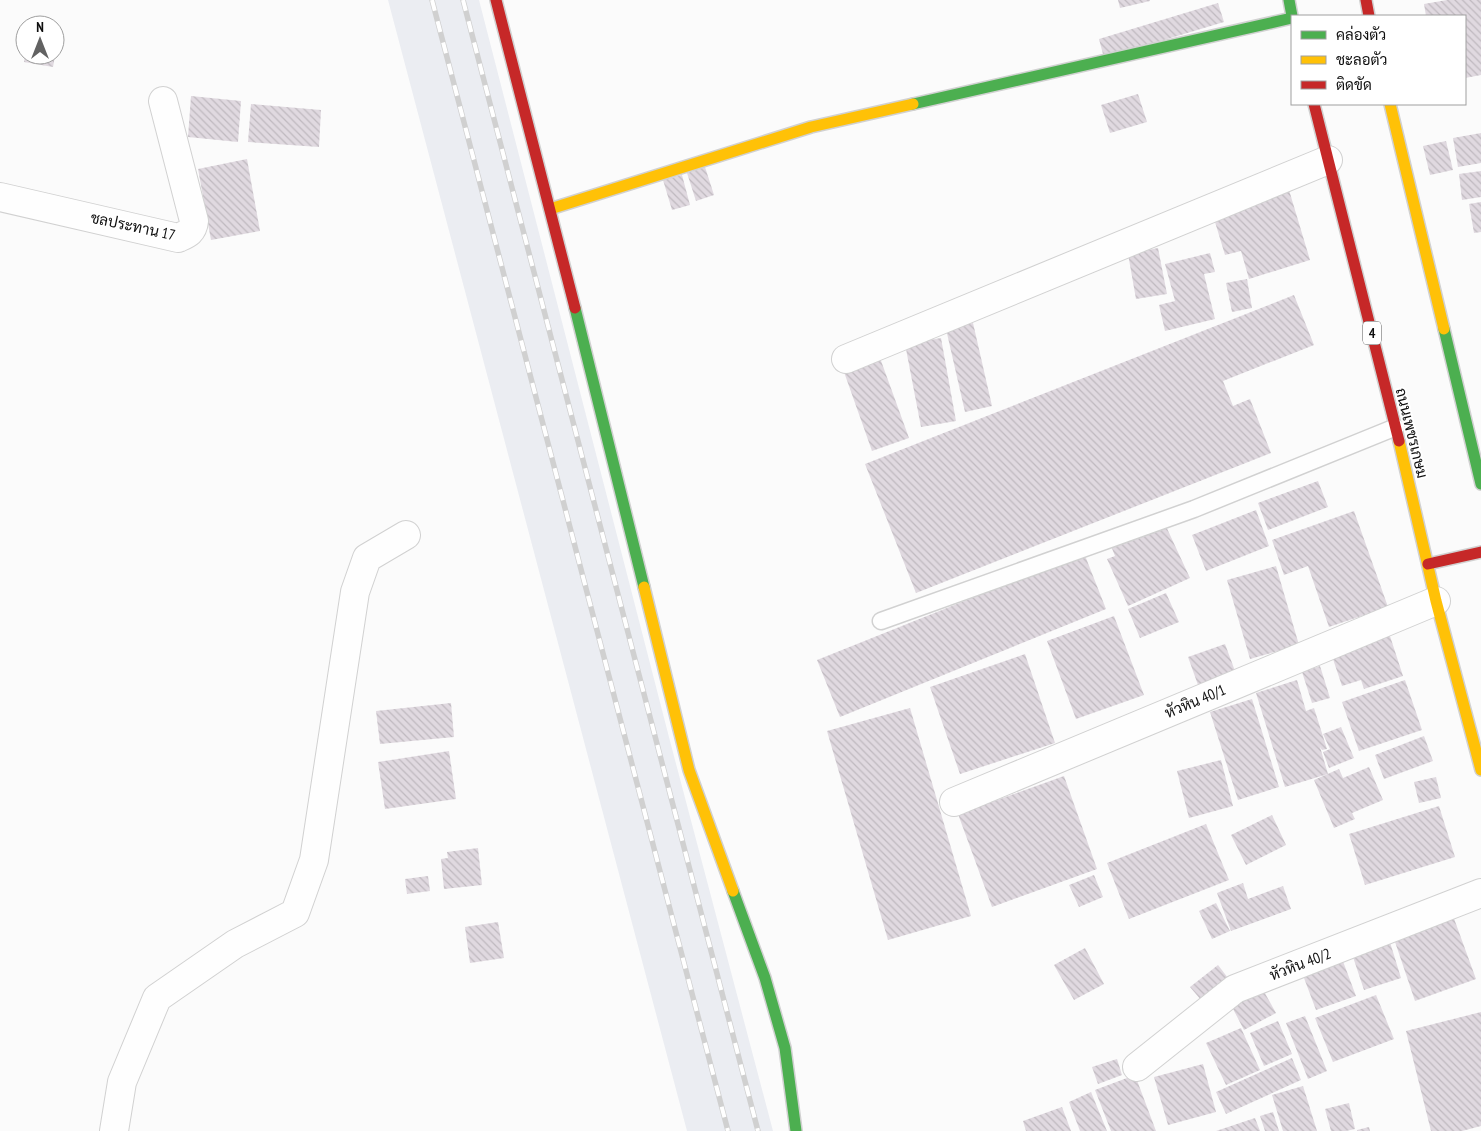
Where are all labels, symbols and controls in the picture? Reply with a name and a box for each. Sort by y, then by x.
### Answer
north arrow [15,15,65,65]
legend [1291,15,1466,105]
text: N [36,18,44,36]
text: คล่องตัว [1336,25,1386,44]
text: ชะลอตัว [1336,50,1387,69]
text: ติดขัด [1336,75,1372,94]
street label: ชลประทาน 17 [89,208,177,244]
road number: 4 [1363,322,1381,344]
street label: ถนนเพชรเกษม [1392,386,1432,480]
street label: หัวหิน 40/1 [1162,680,1228,722]
street label: หัวหิน 40/2 [1267,944,1333,984]

